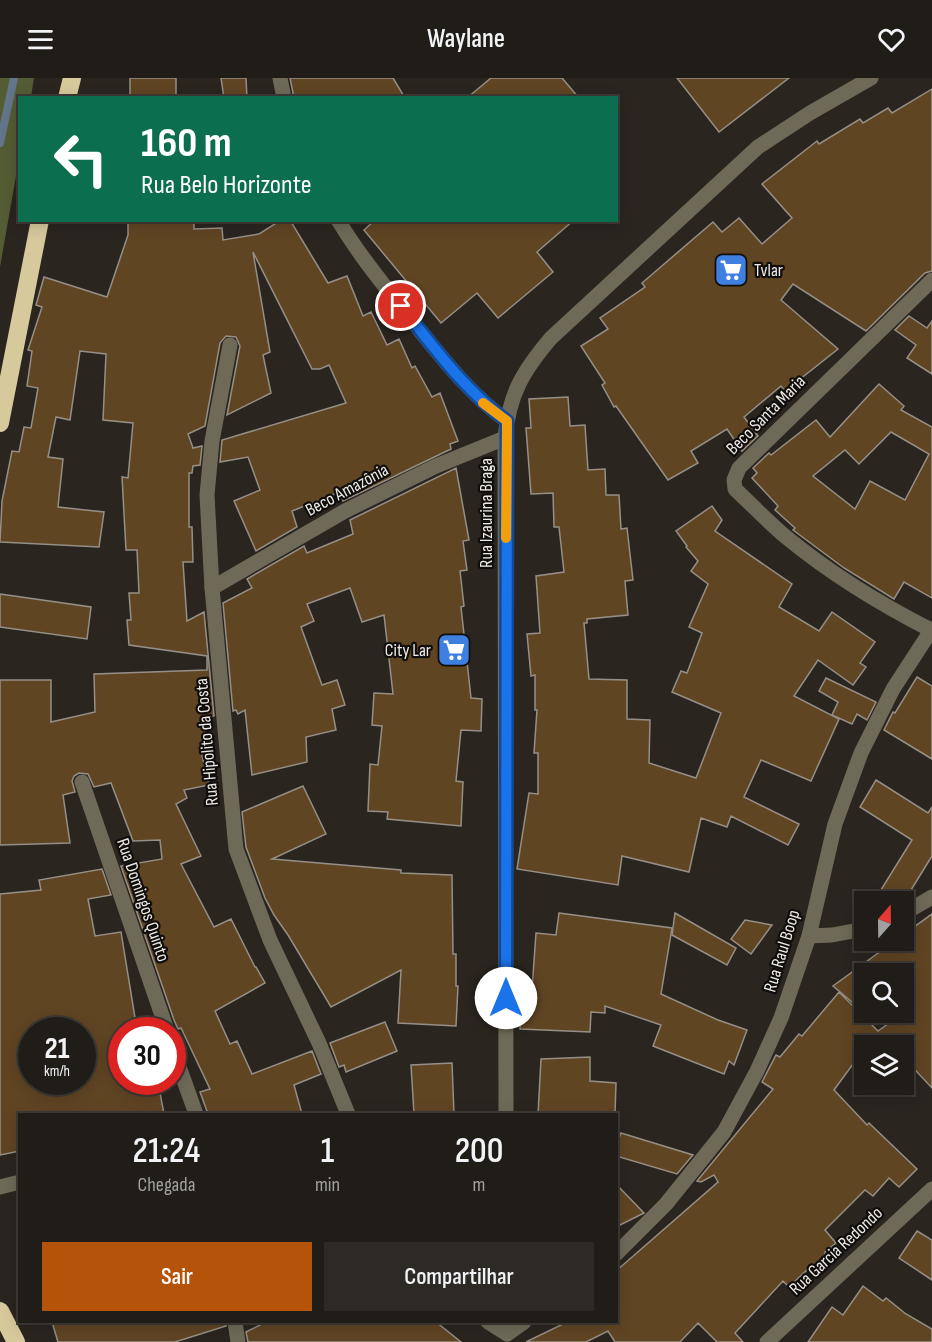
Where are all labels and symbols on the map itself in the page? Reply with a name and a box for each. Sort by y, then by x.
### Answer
supermarket icon: Tvlar [713,252,749,288]
place label: Tvlar [754,260,783,281]
pin [375,280,426,331]
street label: Beco Santa Maria [722,371,810,459]
street label: Rua Izaurina Braga [476,458,497,568]
street label: Beco Amazônia [302,459,392,521]
supermarket icon: City Lar [436,632,472,668]
place label: City Lar [385,640,431,661]
street label: Rua Hipolito da Costa [191,677,223,807]
street label: Rua Domingos Quinto [112,836,174,964]
north arrow [854,891,914,951]
street label: Rua Raul Boop [760,907,804,995]
position arrow [474,966,538,1030]
speed limit sign: 30 [108,1017,186,1095]
street label: Rua Garcia Redondo [785,1203,887,1299]

